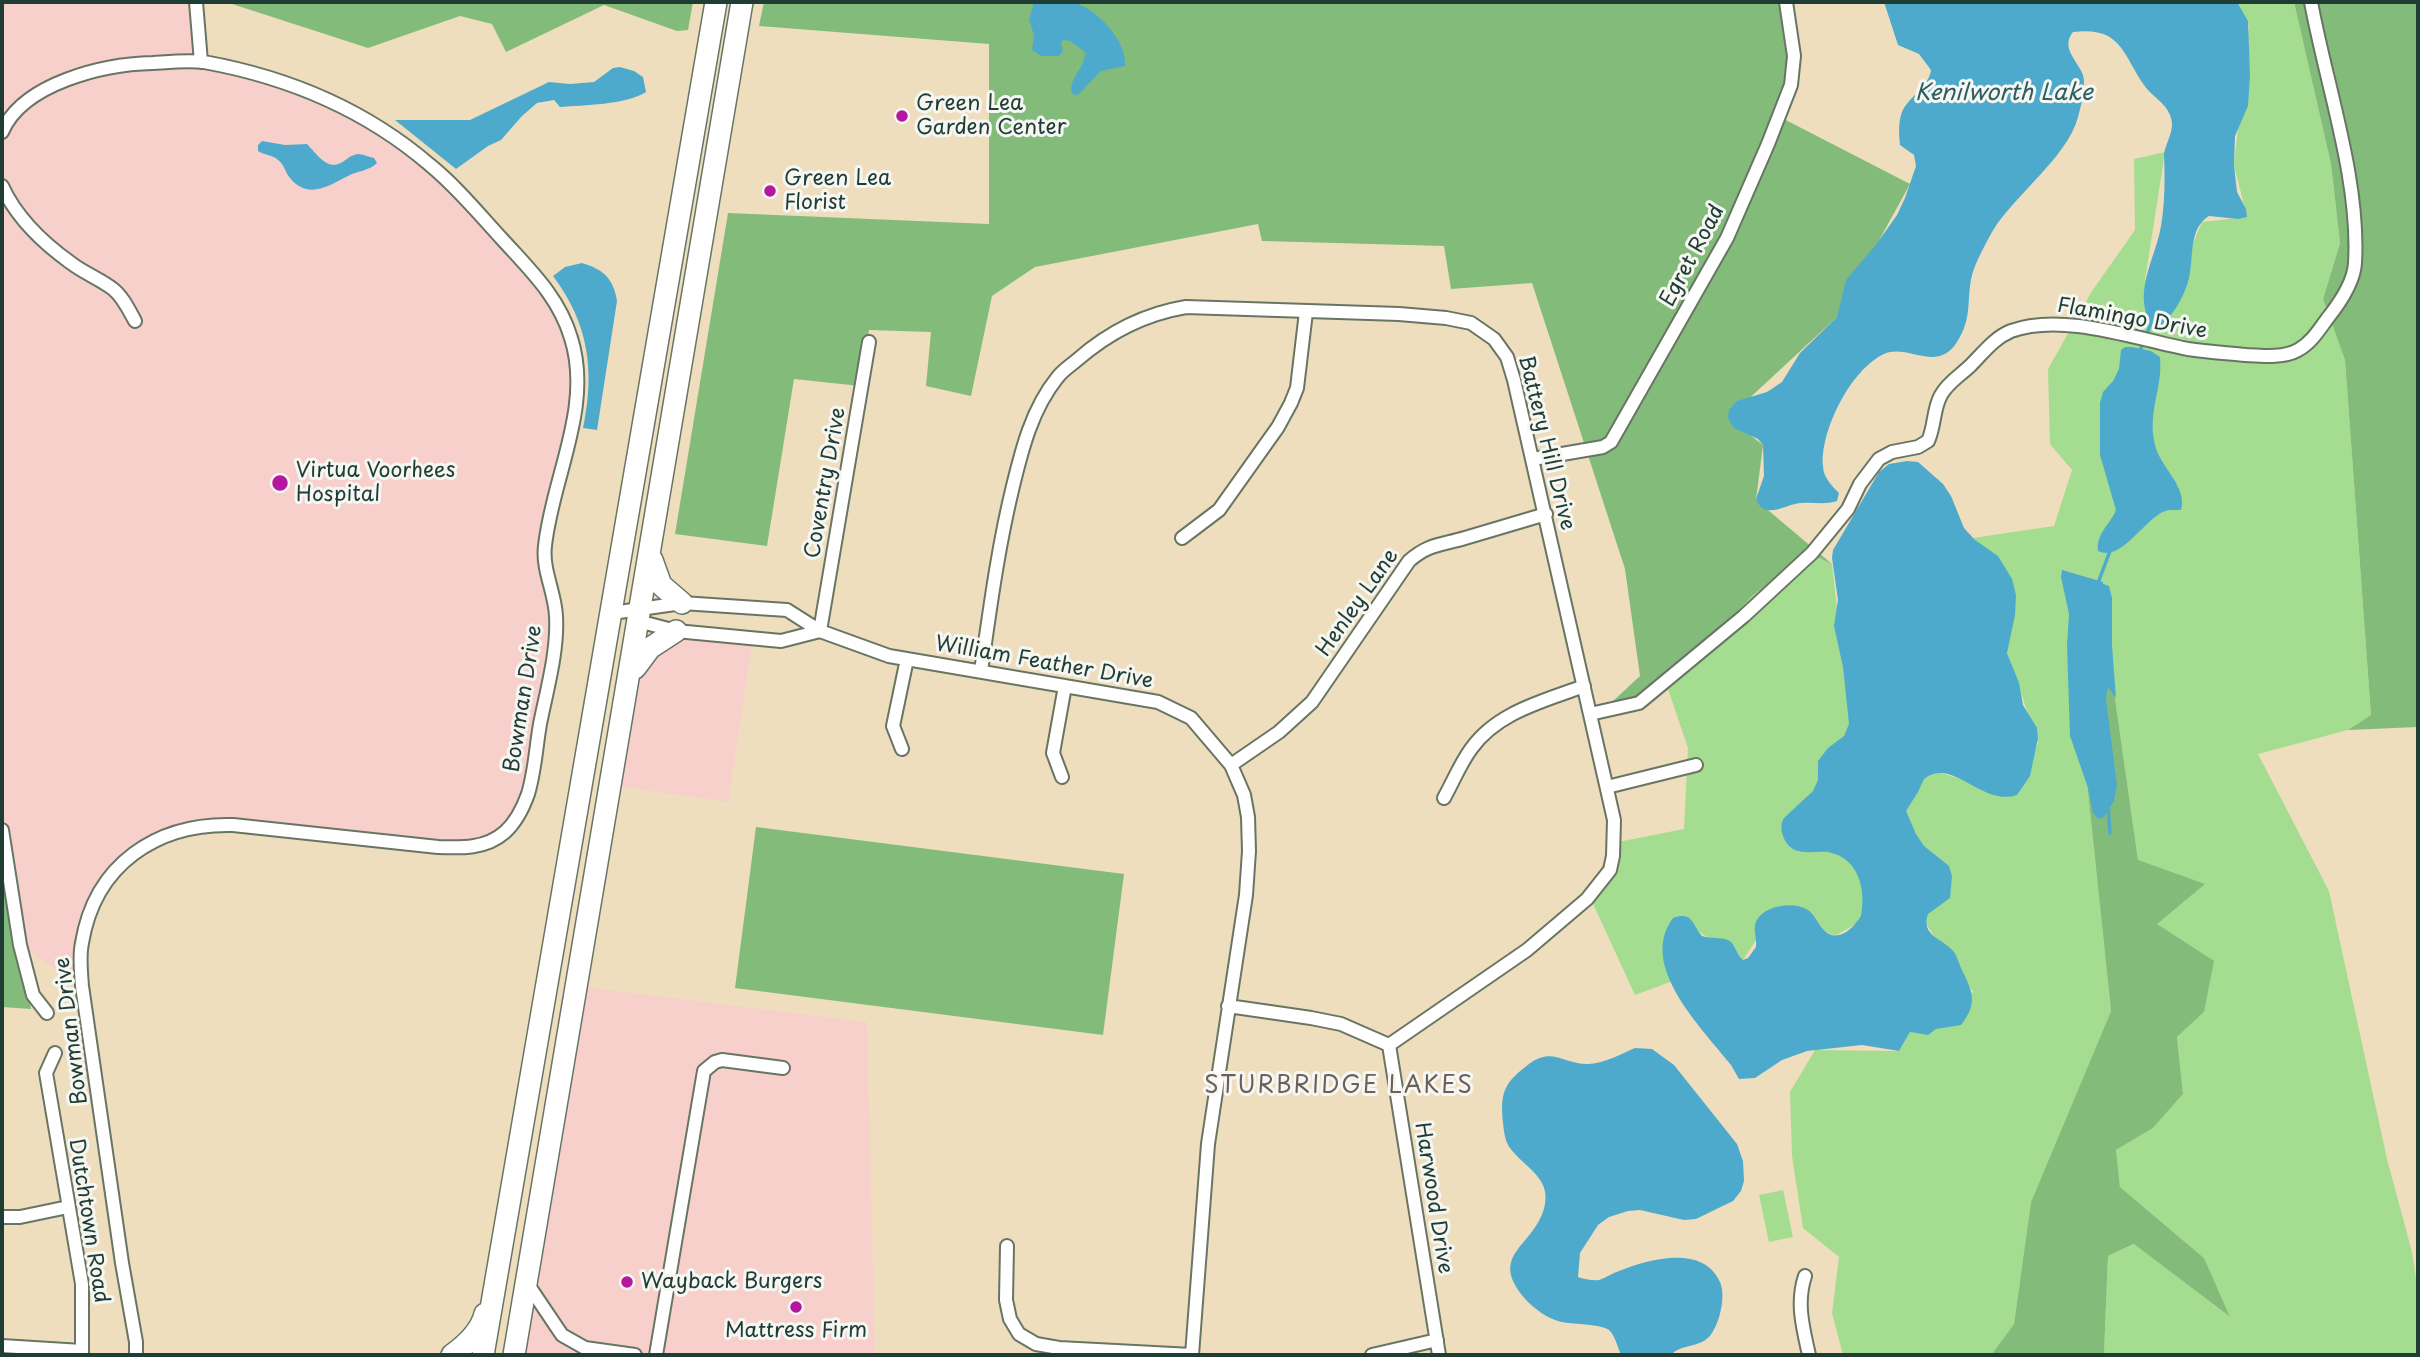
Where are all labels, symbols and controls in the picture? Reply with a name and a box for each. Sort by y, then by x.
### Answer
water label: Kenilworth Lake [1915,80,2093,108]
place label: Green Lea Garden Center [916,91,1066,141]
marker: Green Lea Garden Center [894,108,910,124]
place label: Green Lea Florist [784,166,891,216]
marker: Green Lea Florist [762,183,778,199]
street label: Egret Road [1656,201,1730,311]
street label: Flamingo Drive [2055,293,2209,345]
street label: Battery Hill Drive [1512,353,1580,533]
street label: Coventry Drive [800,406,852,560]
place label: Virtua Voorhees Hospital [296,458,455,508]
marker: Virtua Voorhees Hospital [270,473,290,493]
street label: Henley Lane [1312,544,1404,662]
street label: Bowman Drive [500,624,548,774]
street label: William Feather Drive [933,631,1155,695]
street label: Bowman Drive [50,956,94,1106]
district label: STURBRIDGE LAKES [1208,1073,1470,1101]
street label: Harwood Drive [1409,1121,1457,1275]
street label: Dutchtown Road [63,1137,113,1305]
place label: Wayback Burgers [641,1269,822,1295]
marker: Wayback Burgers [619,1274,635,1290]
marker: Mattress Firm [788,1299,804,1315]
place label: Mattress Firm [725,1318,867,1344]

